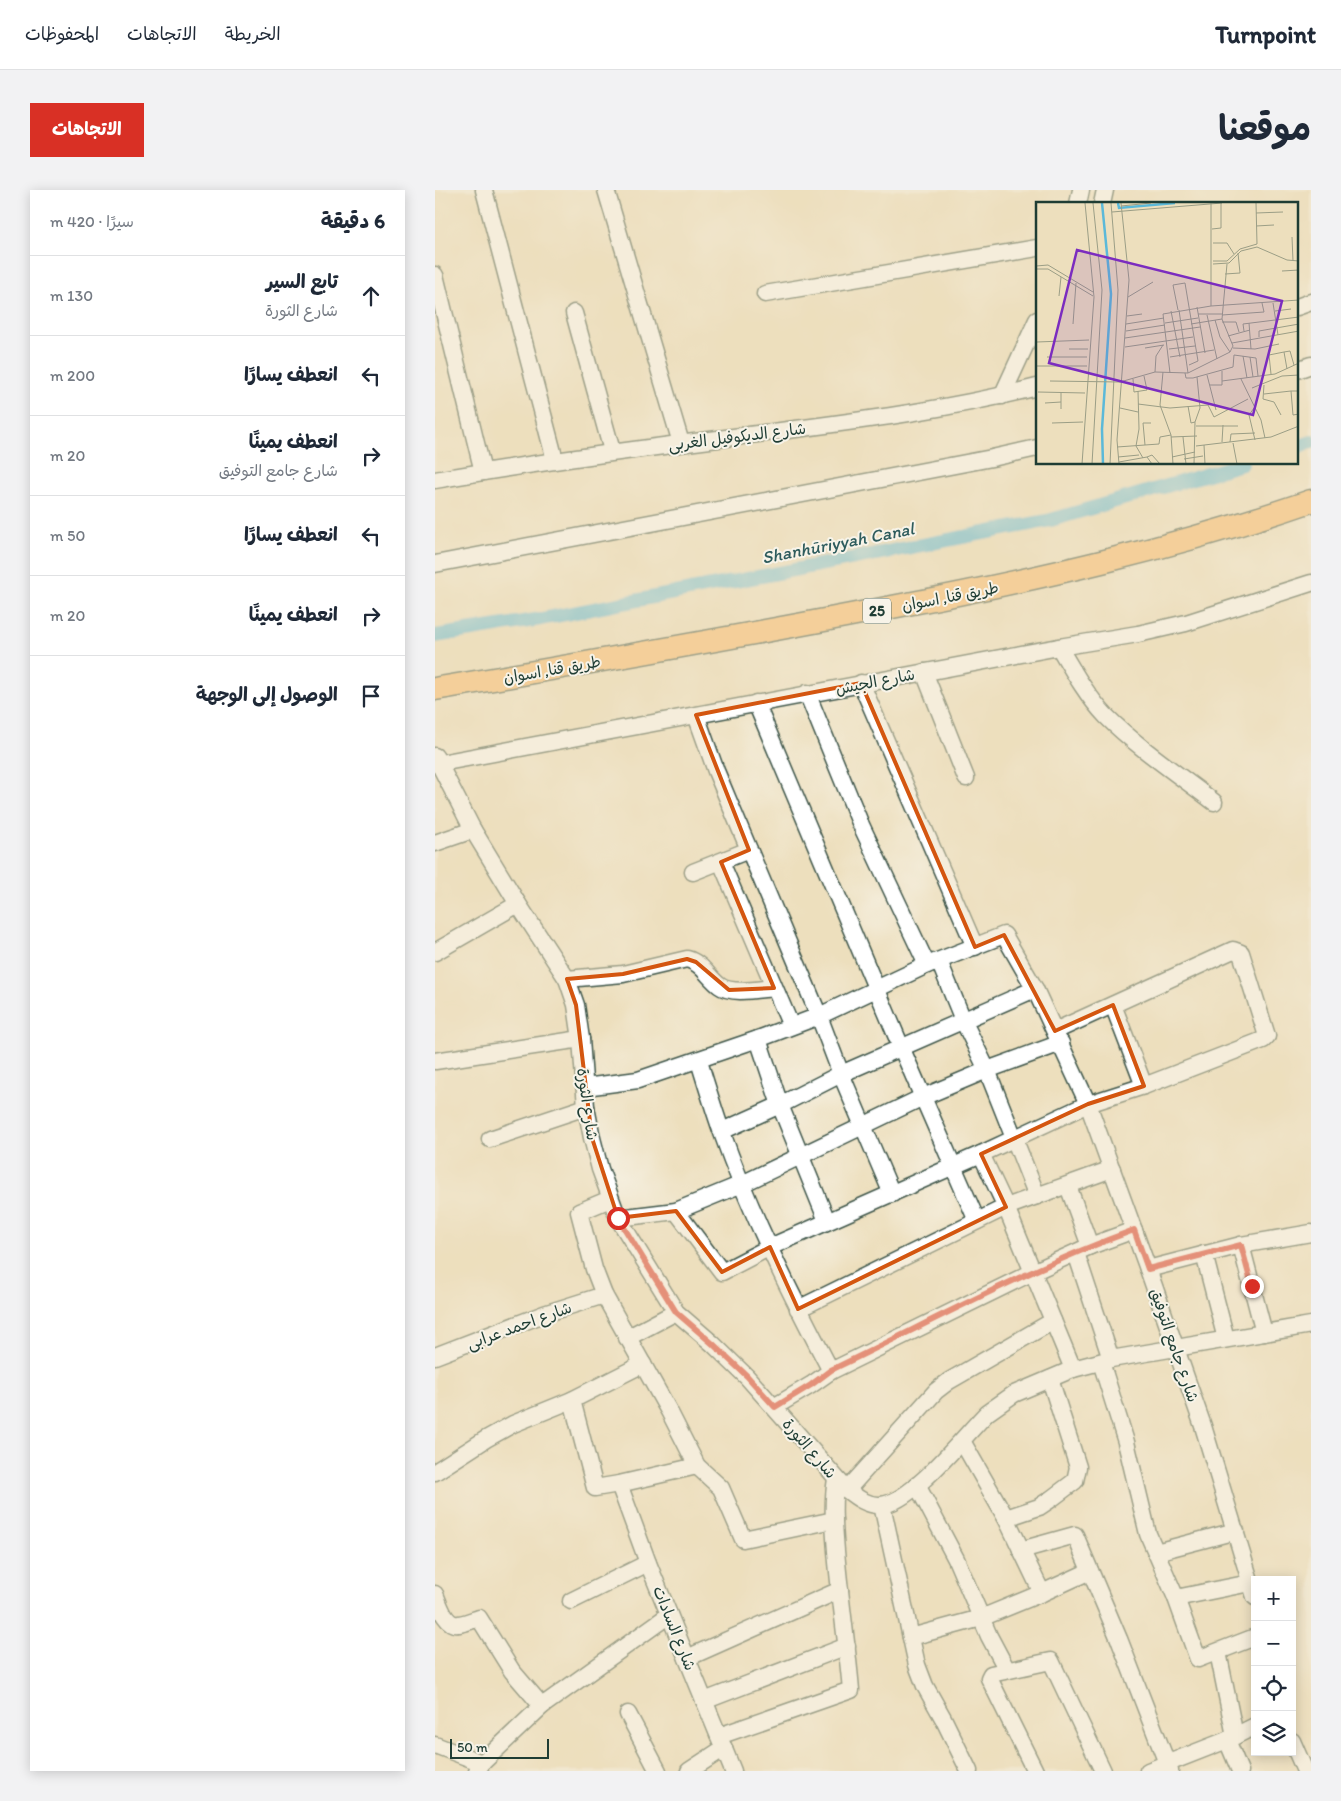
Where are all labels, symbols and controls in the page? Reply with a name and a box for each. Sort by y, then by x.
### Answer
text: Turnpoint [1215,20,1316,49]
text: المحفوظات [25,23,99,45]
text: الاتجاهات [127,23,197,45]
text: الخريطة [225,23,281,45]
button: الاتجاهات [30,103,144,157]
text: موقعنا [1218,107,1311,149]
inset map [1036,202,1299,465]
text: 6 دقيقة [321,208,385,233]
text: سيرًا · 420 m [50,212,134,231]
text: تابع السير [266,270,338,293]
icon: ahead [357,282,385,310]
text: 130 m [50,286,93,305]
text: شارع الثورة [265,301,338,320]
icon: left [357,362,385,390]
text: انعطف يسارًا [244,363,338,386]
text: 200 m [50,366,95,385]
street label: شارع الديكوفيل الغربى [667,419,807,456]
text: انعطف يمينًا [249,430,338,453]
icon: right [357,442,385,470]
text: 20 m [50,446,85,465]
text: شارع جامع التوفيق [219,461,338,480]
water label: Shanhūriyyah Canal [760,517,918,569]
icon: left [357,522,385,550]
text: انعطف يسارًا [244,523,338,546]
text: 50 m [50,526,85,545]
street label: طريق قنا, اسوان [900,578,1000,616]
road number: 25 [863,598,891,624]
icon: right [357,602,385,630]
text: انعطف يمينًا [249,603,338,626]
text: 20 m [50,606,85,625]
street label: طريق قنا, اسوان [502,652,602,688]
street label: شارع الجيش [834,665,917,700]
icon: arrive [357,682,385,710]
text: الوصول إلى الوجهة [196,683,338,706]
street label: شارع الثورة [571,1067,602,1142]
route start [607,1207,630,1230]
route end [1241,1275,1264,1298]
street label: شارع جامع التوفيق [1144,1286,1203,1405]
street label: شارع احمد عرابى [464,1298,575,1355]
street label: شارع الثورة [777,1415,841,1483]
map controls [1251,1576,1296,1756]
button: + [1251,1576,1296,1621]
street label: شارع السادات [647,1583,700,1674]
button: − [1251,1621,1296,1666]
button: locate [1251,1666,1296,1711]
button: layers [1251,1711,1296,1756]
scale bar [450,1736,549,1759]
text: 50 m [457,1739,488,1756]

